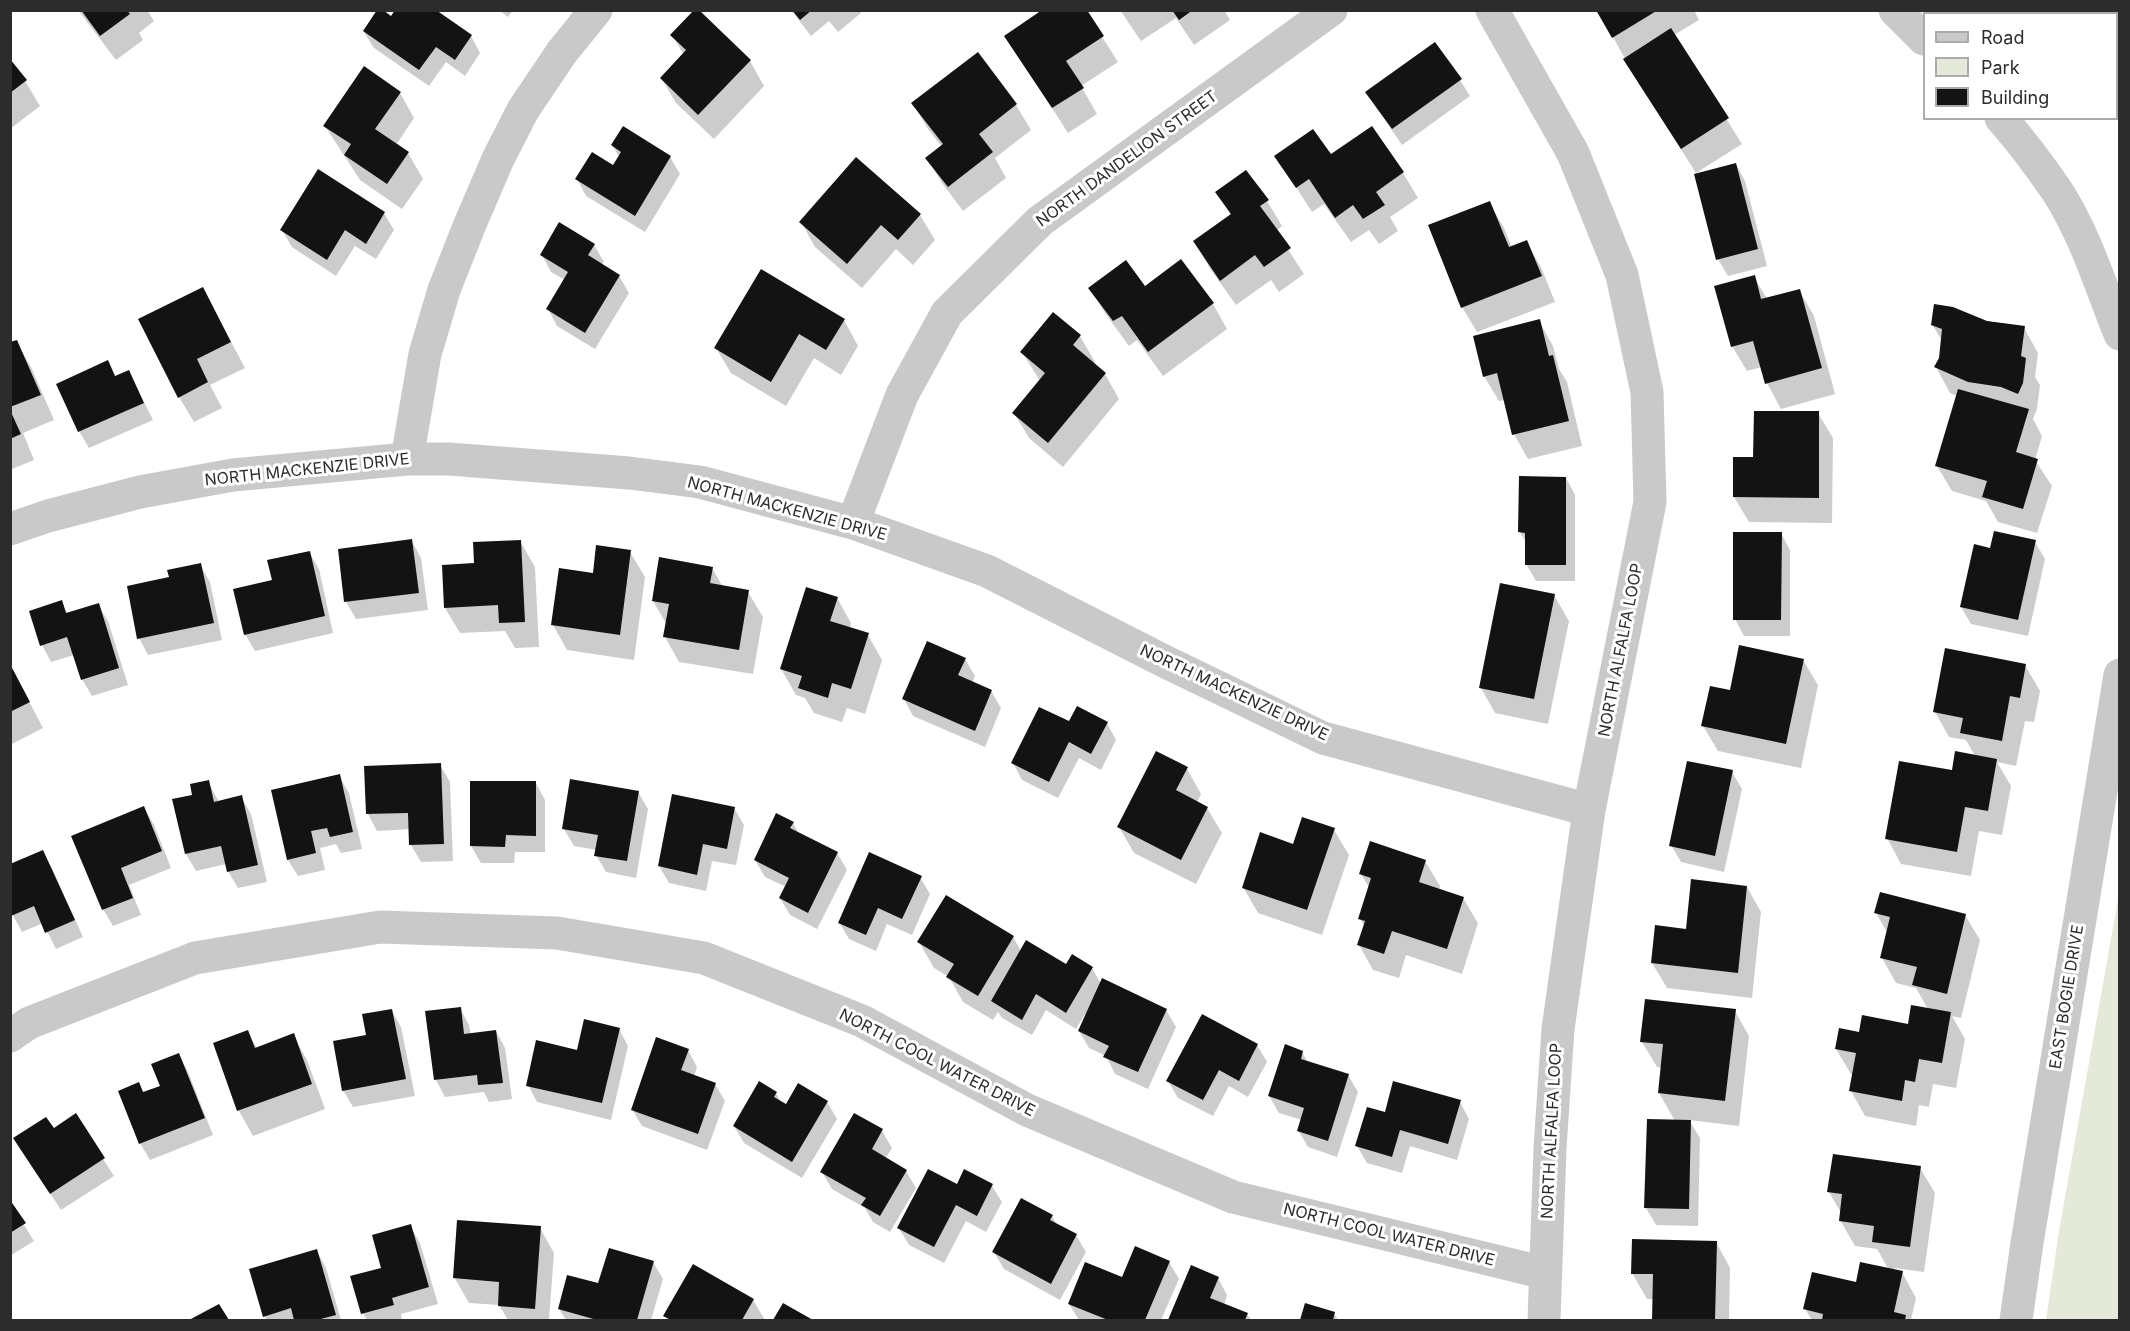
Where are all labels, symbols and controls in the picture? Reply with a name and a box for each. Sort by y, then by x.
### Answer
legend [1923,12,2118,120]
text: Road [1981,27,2024,48]
text: Park [1981,57,2020,78]
street label: NORTH DANDELION STREET [1033,87,1221,231]
text: Building [1981,87,2049,108]
street label: NORTH MACKENZIE DRIVE [204,450,410,490]
street label: NORTH MACKENZIE DRIVE [685,473,889,545]
street label: NORTH ALFALFA LOOP [1595,562,1647,738]
street label: NORTH MACKENZIE DRIVE [1137,641,1331,745]
street label: EAST BOGIE DRIVE [2046,924,2088,1070]
street label: NORTH COOL WATER DRIVE [836,1005,1038,1121]
street label: NORTH ALFALFA LOOP [1538,1042,1566,1220]
street label: NORTH COOL WATER DRIVE [1281,1199,1497,1271]

